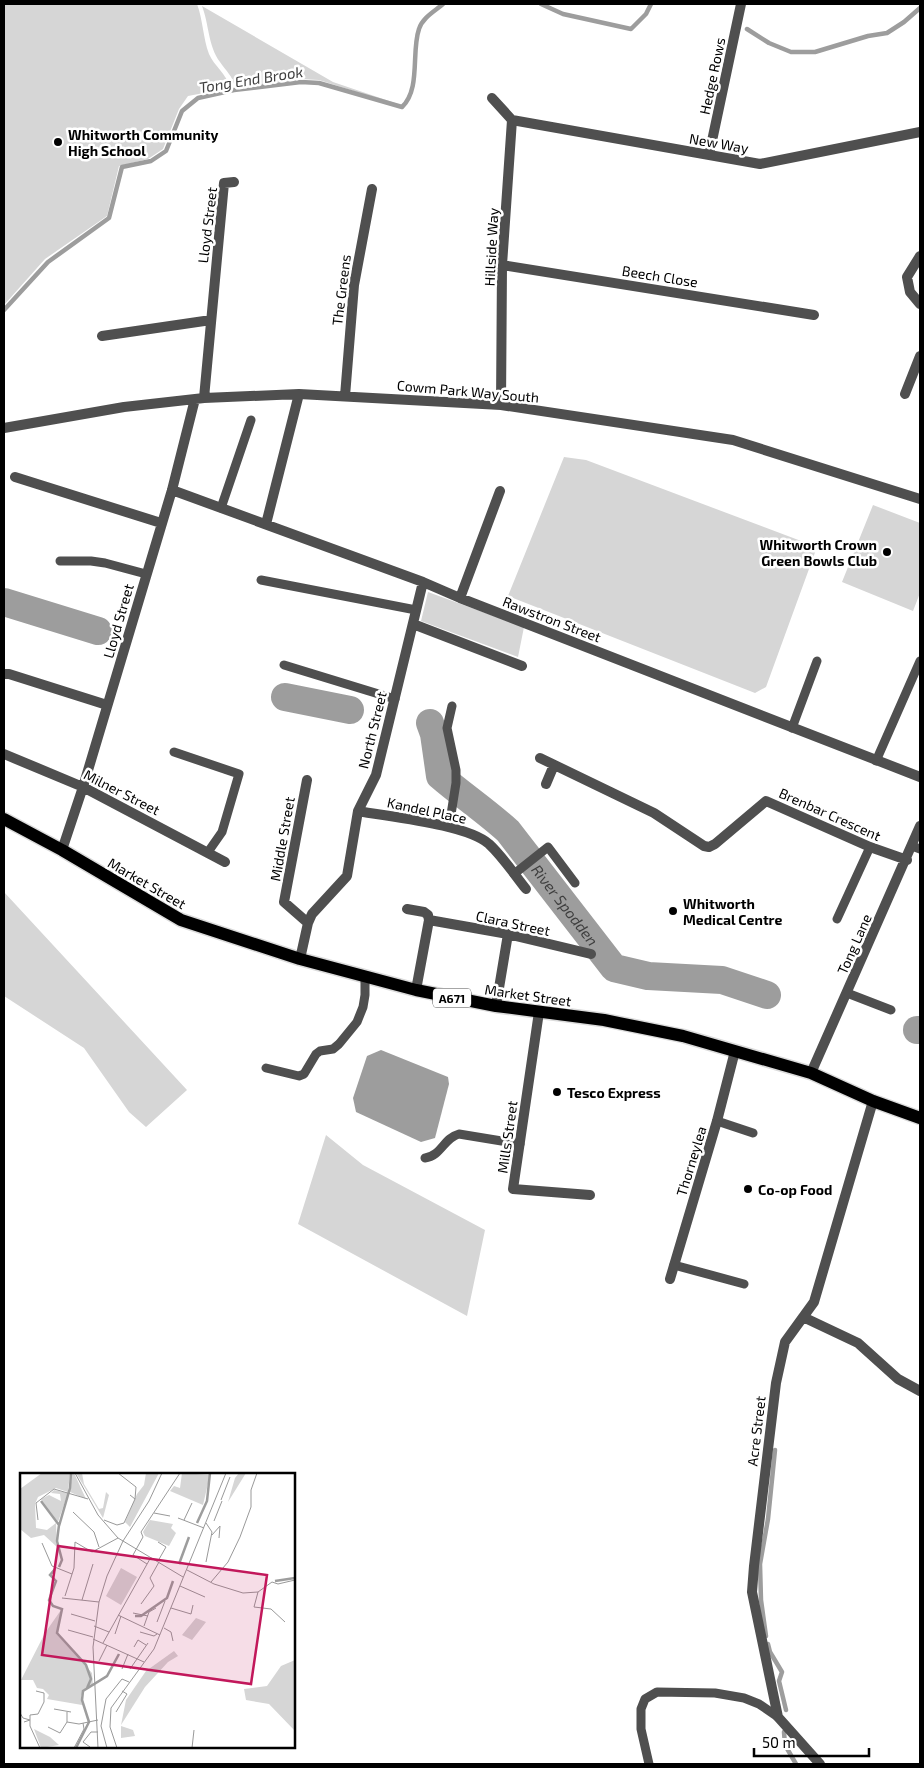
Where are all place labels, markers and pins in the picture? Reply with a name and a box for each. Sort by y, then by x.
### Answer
place label: Whitworth Community High School [68,126,218,159]
marker: Whitworth Community High School [52,136,64,148]
place label: Whitworth Crown Green Bowls Club [759,536,877,569]
marker: Whitworth Crown Green Bowls Club [881,546,893,558]
place label: Whitworth Medical Centre [683,895,782,928]
marker: Whitworth Medical Centre [667,905,679,917]
place label: Tesco Express [567,1084,661,1101]
marker: Tesco Express [551,1086,563,1098]
place label: Co-op Food [758,1181,832,1198]
marker: Co-op Food [742,1183,754,1195]

